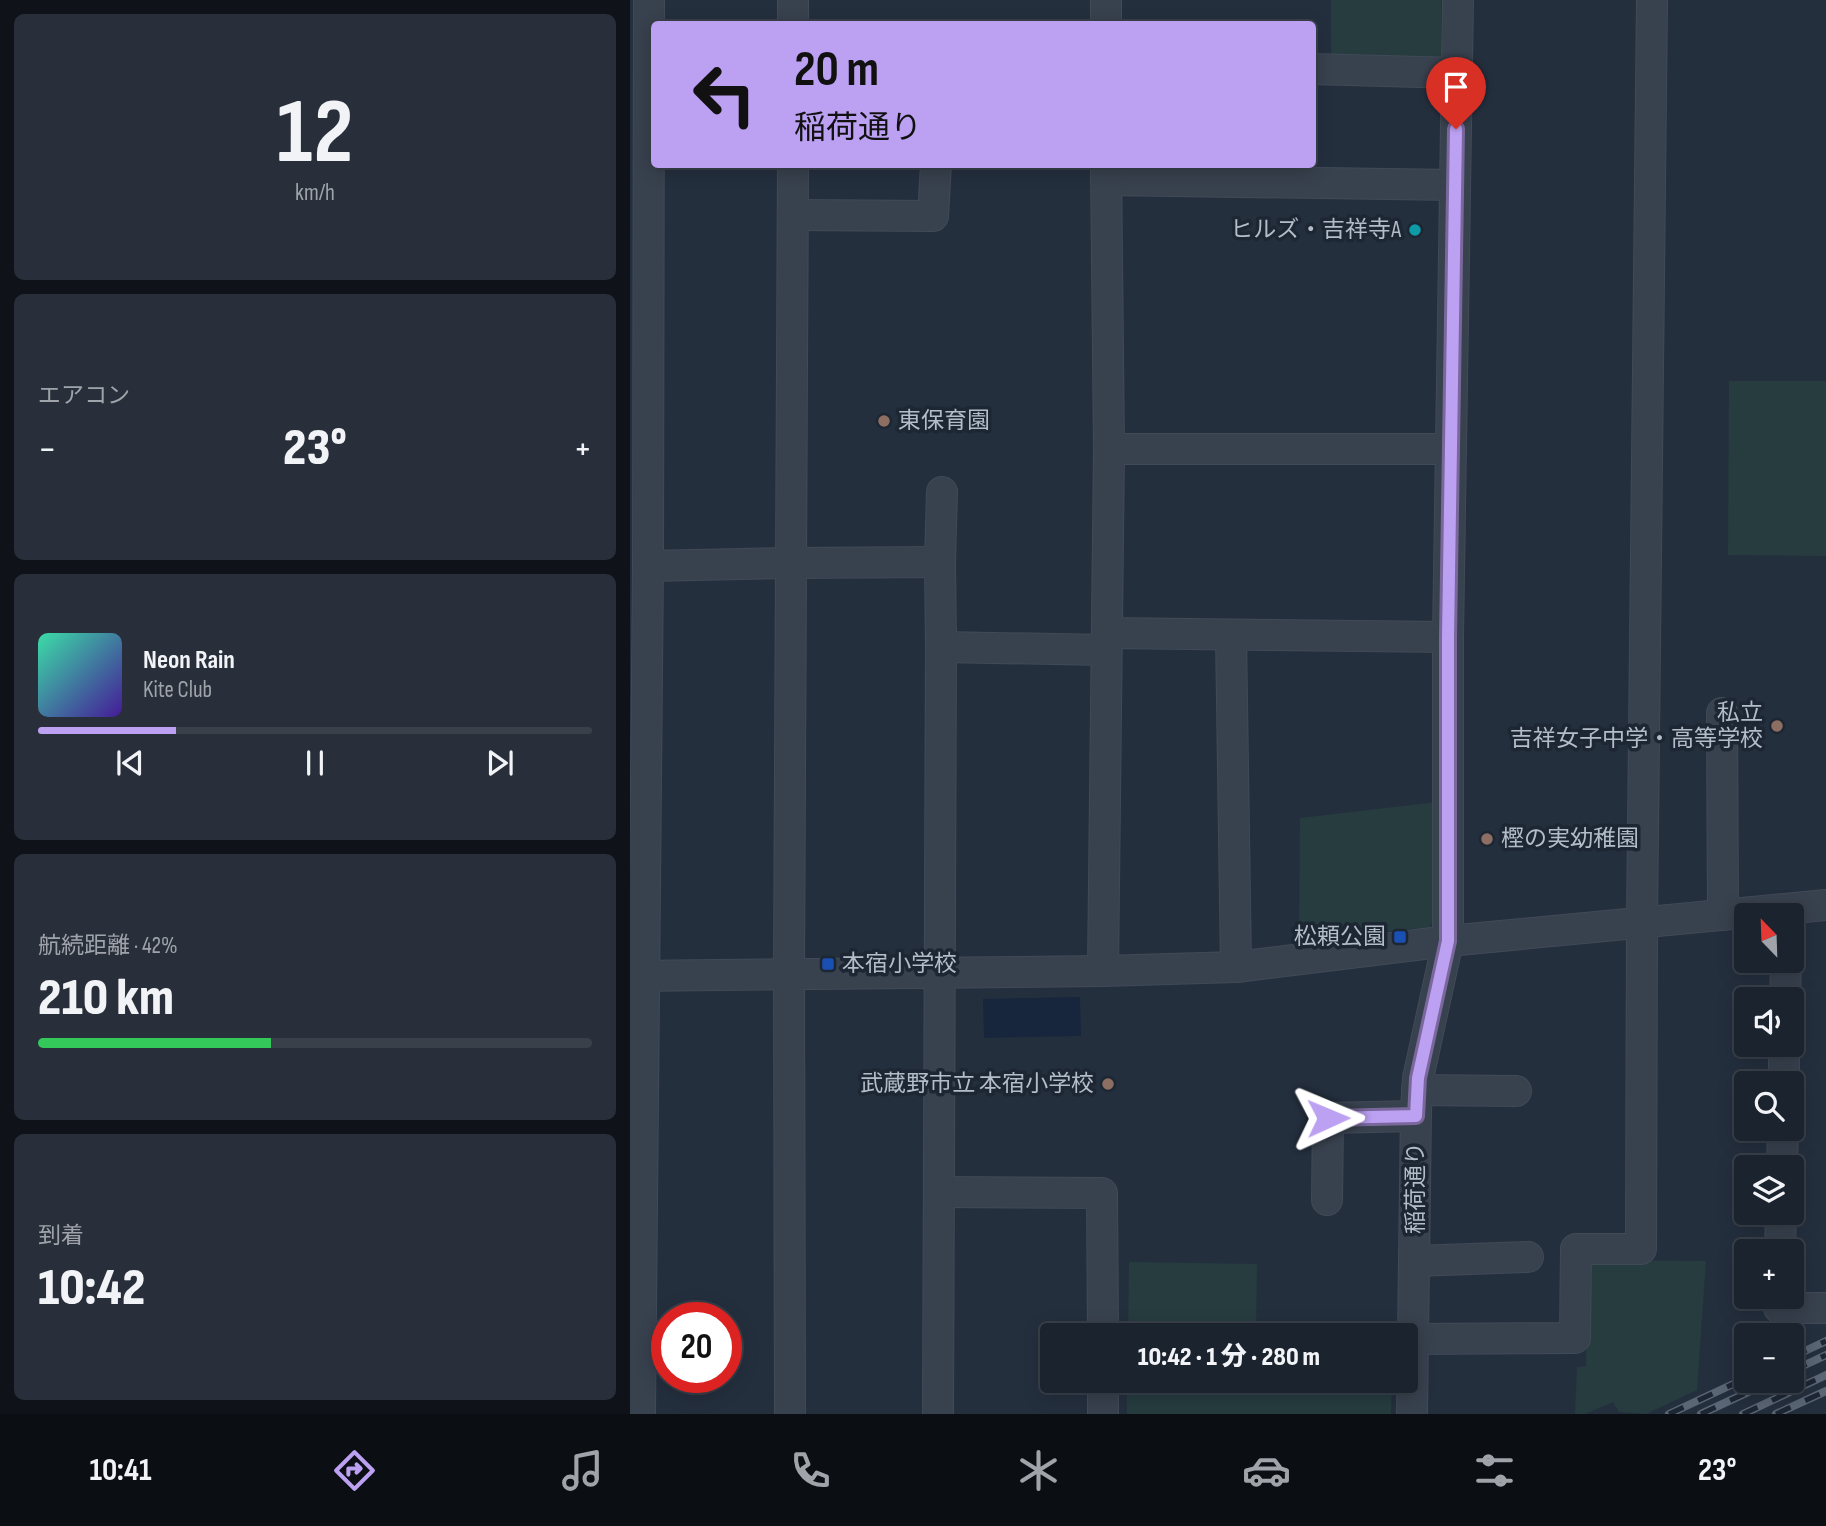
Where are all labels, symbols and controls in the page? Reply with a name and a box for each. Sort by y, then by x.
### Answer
text: 20 m [794,41,879,100]
icon: left [679,49,770,140]
pin [1426,57,1486,129]
icon: arrive [1437,68,1475,106]
text: 12 [277,79,353,188]
text: 稲荷通り [794,109,922,148]
text: km/h [295,179,335,207]
place label: ヒルズ・吉祥寺A [1230,216,1401,244]
marker: ヒルズ・吉祥寺A [1407,222,1423,238]
text: エアコン [38,382,130,410]
place label: 東保育園 [898,407,990,435]
marker: 東保育園 [876,413,892,429]
text: 23° [283,417,347,480]
text: − [38,427,57,472]
text: + [573,427,592,472]
text: Neon Rain [143,645,235,676]
text: Kite Club [143,676,212,704]
place label: 私立 吉祥女子中学・高等学校 [1510,699,1763,753]
marker: 私立 吉祥女子中学・高等学校 [1769,718,1785,734]
icon: previous [111,744,149,782]
icon: pause [296,744,334,782]
icon: next [481,744,519,782]
place label: 樫の実幼稚園 [1501,825,1639,853]
marker: 樫の実幼稚園 [1479,831,1495,847]
north arrow [1734,903,1804,973]
map controls [1734,903,1804,1393]
place label: 松頼公園 [1294,923,1386,951]
marker: 松頼公園 [1392,929,1408,945]
text: 航続距離 · 42% [38,932,178,960]
place label: 本宿小学校 [842,950,957,978]
marker: 本宿小学校 [820,956,836,972]
text: 210 km [38,967,174,1030]
button: sound [1734,987,1804,1057]
place label: 武蔵野市立 本宿小学校 [860,1070,1094,1098]
button: search [1734,1071,1804,1141]
marker: 武蔵野市立 本宿小学校 [1100,1076,1116,1092]
position arrow [1291,1081,1365,1155]
street label: 稲荷通り [1402,1142,1430,1234]
button: layers [1734,1155,1804,1225]
text: 到着 [38,1222,84,1250]
button: + [1734,1239,1804,1309]
text: 10:42 [38,1257,145,1320]
speed limit sign: 20 [651,1302,742,1393]
button: − [1734,1323,1804,1393]
text: 10:42 · 1 分 · 280 m [1138,1342,1320,1373]
icon: directions [330,1446,379,1495]
icon: music [558,1446,607,1495]
icon: phone [786,1446,835,1495]
icon: climate [1014,1446,1063,1495]
icon: car [1242,1446,1291,1495]
icon: filters [1470,1446,1519,1495]
text: 10:41 [89,1451,151,1490]
text: 23° [1698,1451,1736,1490]

